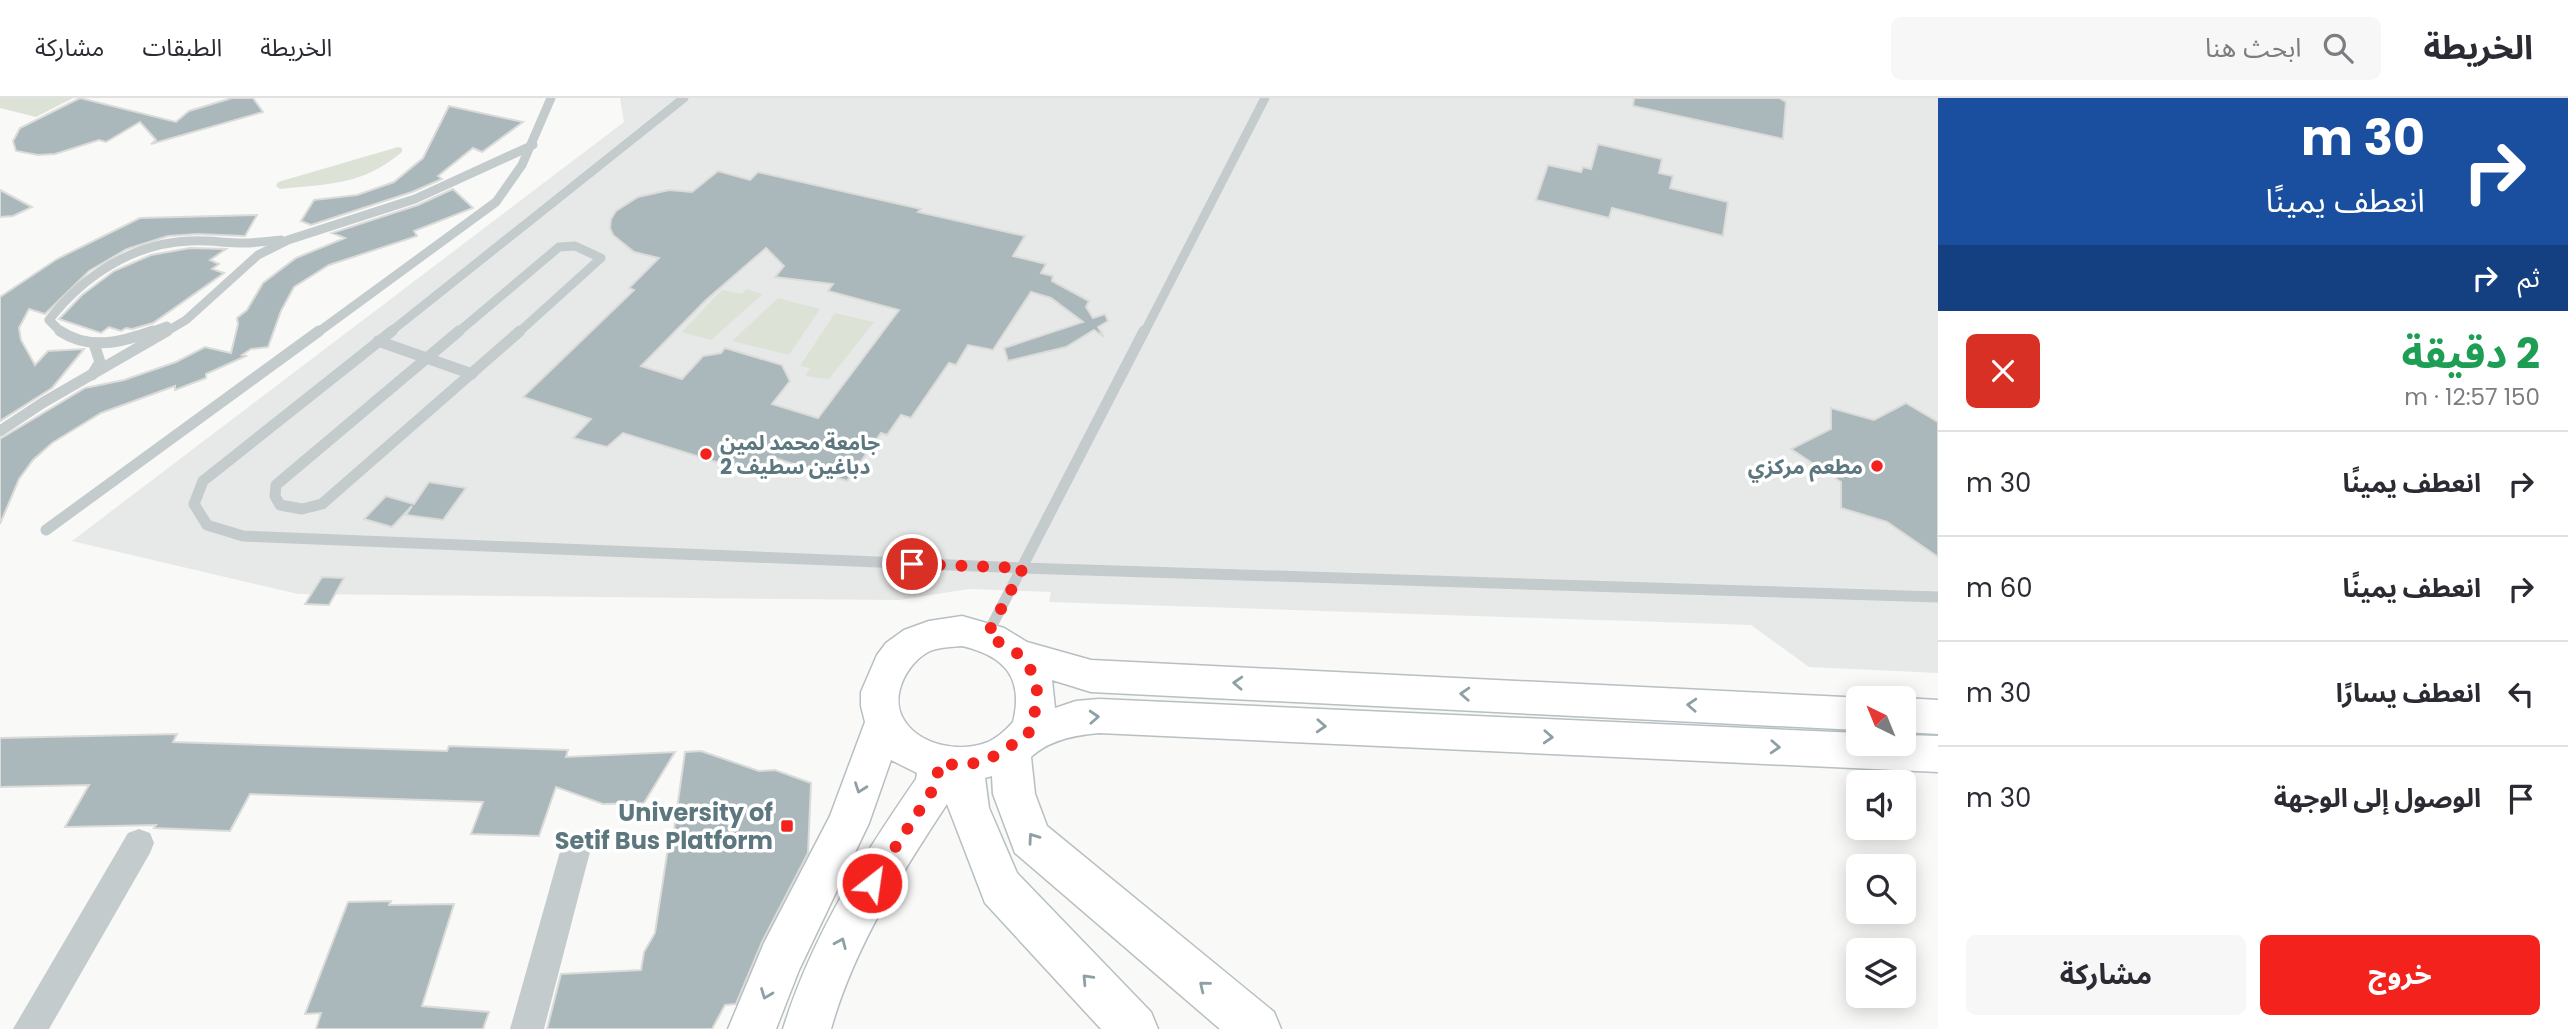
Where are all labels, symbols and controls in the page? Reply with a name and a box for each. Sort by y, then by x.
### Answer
search box [1891,17,2381,80]
text: الخريطة [2423,24,2533,71]
icon: search [2319,29,2357,67]
text: ابحث هنا [2205,30,2301,66]
text: مشاركة [35,31,104,64]
text: الطبقات [142,31,222,64]
text: الخريطة [260,31,332,64]
text: 30 m [2301,104,2425,172]
icon: right [2449,126,2540,217]
text: انعطف يمينًا [2265,178,2425,223]
icon: right [2466,259,2504,297]
text: ثم [2518,260,2540,296]
text: 2 دقيقة [2401,324,2540,383]
button: close [1966,334,2040,408]
text: 150 m · 12:57 [2404,381,2540,413]
place label: جامعة محمد لمين دباغين سطيف 2 [720,428,880,481]
marker: جامعة محمد لمين دباغين سطيف 2 [698,446,714,462]
place label: مطعم مركزي [1748,452,1863,483]
marker: مطعم مركزي [1869,458,1885,474]
text: 30 m [1966,465,2031,501]
text: انعطف يمينًا [2343,465,2481,501]
icon: right [2502,465,2540,503]
pin [882,534,942,594]
icon: arrive [893,545,931,583]
text: 60 m [1966,570,2033,606]
text: انعطف يمينًا [2343,570,2481,606]
icon: right [2502,570,2540,608]
text: 30 m [1966,675,2031,711]
text: انعطف يسارًا [2336,675,2481,711]
icon: left [2502,675,2540,713]
one-way arrow [1232,676,1243,691]
north arrow [1846,686,1916,756]
map controls [1846,686,1916,1008]
one-way arrow [1459,687,1470,702]
one-way arrow [1687,698,1698,713]
one-way arrow [1088,710,1099,725]
one-way arrow [1316,719,1327,734]
one-way arrow [1543,729,1554,744]
one-way arrow [1770,739,1781,754]
button: sound [1846,770,1916,840]
text: 30 m [1966,780,2031,816]
text: الوصول إلى الوجهة [2274,780,2481,816]
icon: arrive [2502,780,2540,818]
one-way arrow [854,781,868,793]
place label: University of Setif Bus Platform [555,796,773,857]
marker: University of Setif Bus Platform [779,818,795,834]
one-way arrow [1028,832,1041,845]
position arrow [835,846,909,920]
button: search [1846,854,1916,924]
button: مشاركة [1966,935,2246,1015]
button: خروج [2260,935,2540,1015]
one-way arrow [833,938,847,950]
button: layers [1846,938,1916,1008]
one-way arrow [1083,975,1095,988]
one-way arrow [1199,982,1211,995]
one-way arrow [760,988,774,1000]

